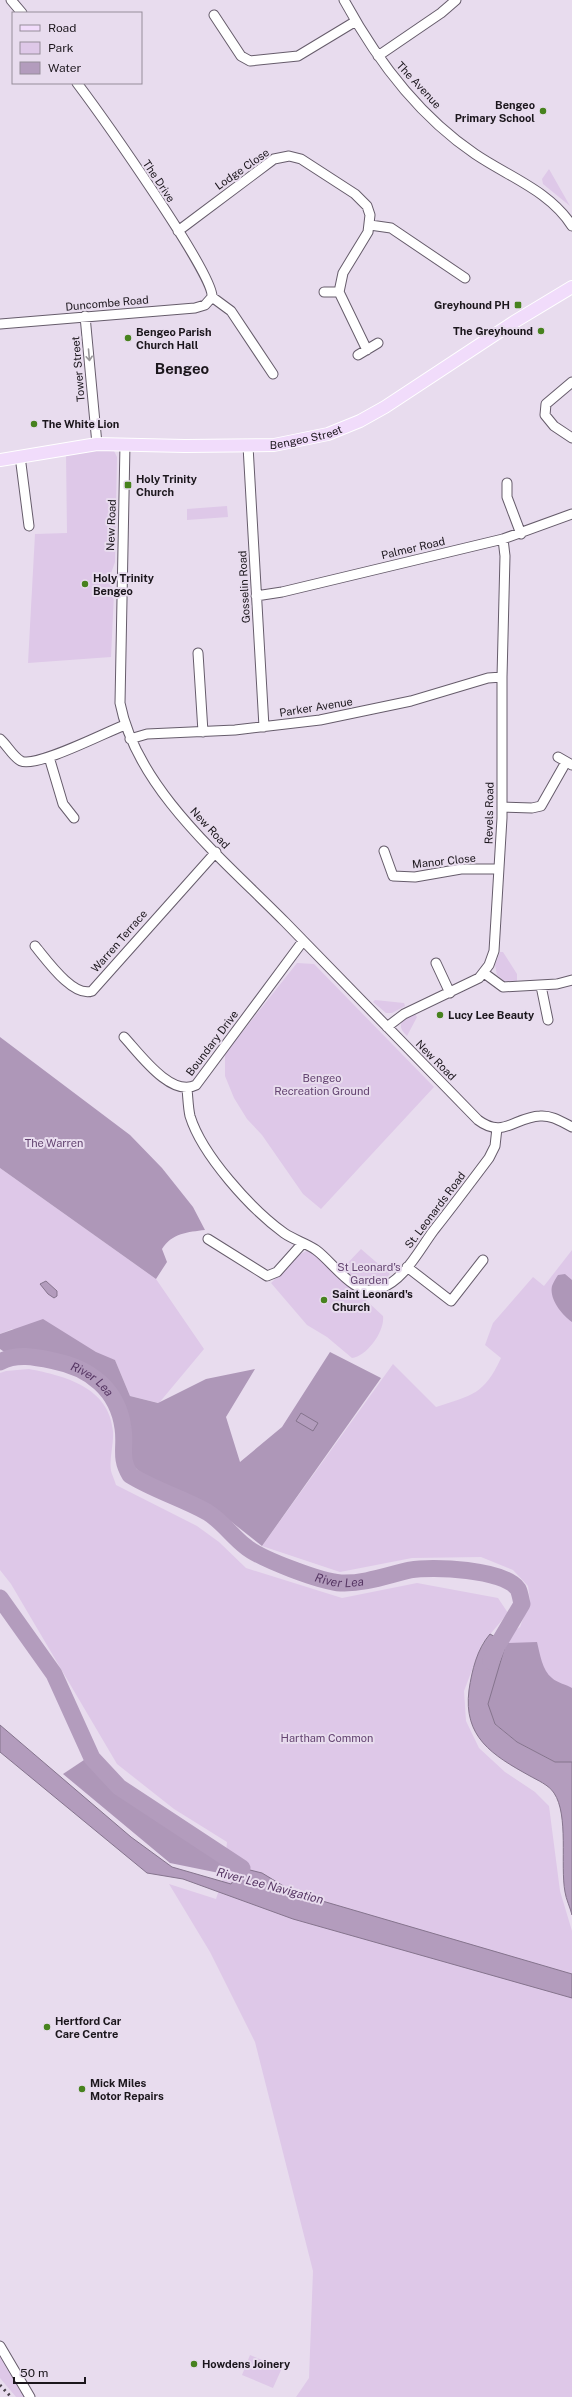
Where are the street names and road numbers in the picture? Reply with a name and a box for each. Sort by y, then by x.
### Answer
street label: The Avenue [394,59,444,111]
street label: Lodge Close [213,146,271,192]
street label: The Drive [141,158,177,204]
street label: Duncombe Road [65,293,149,313]
street label: Tower Street [69,336,87,402]
street label: Bengeo Street [270,423,344,451]
street label: New Road [104,499,118,551]
street label: Palmer Road [380,535,446,561]
street label: Gosselin Road [236,550,252,624]
street label: Parker Avenue [278,695,354,719]
street label: Revels Road [482,782,496,844]
street label: New Road [188,805,232,851]
street label: Manor Close [412,852,476,870]
street label: Warren Terrace [89,907,149,975]
street label: Boundary Drive [184,1008,240,1078]
street label: New Road [413,1037,459,1083]
street label: St. Leonards Road [402,1169,468,1251]

